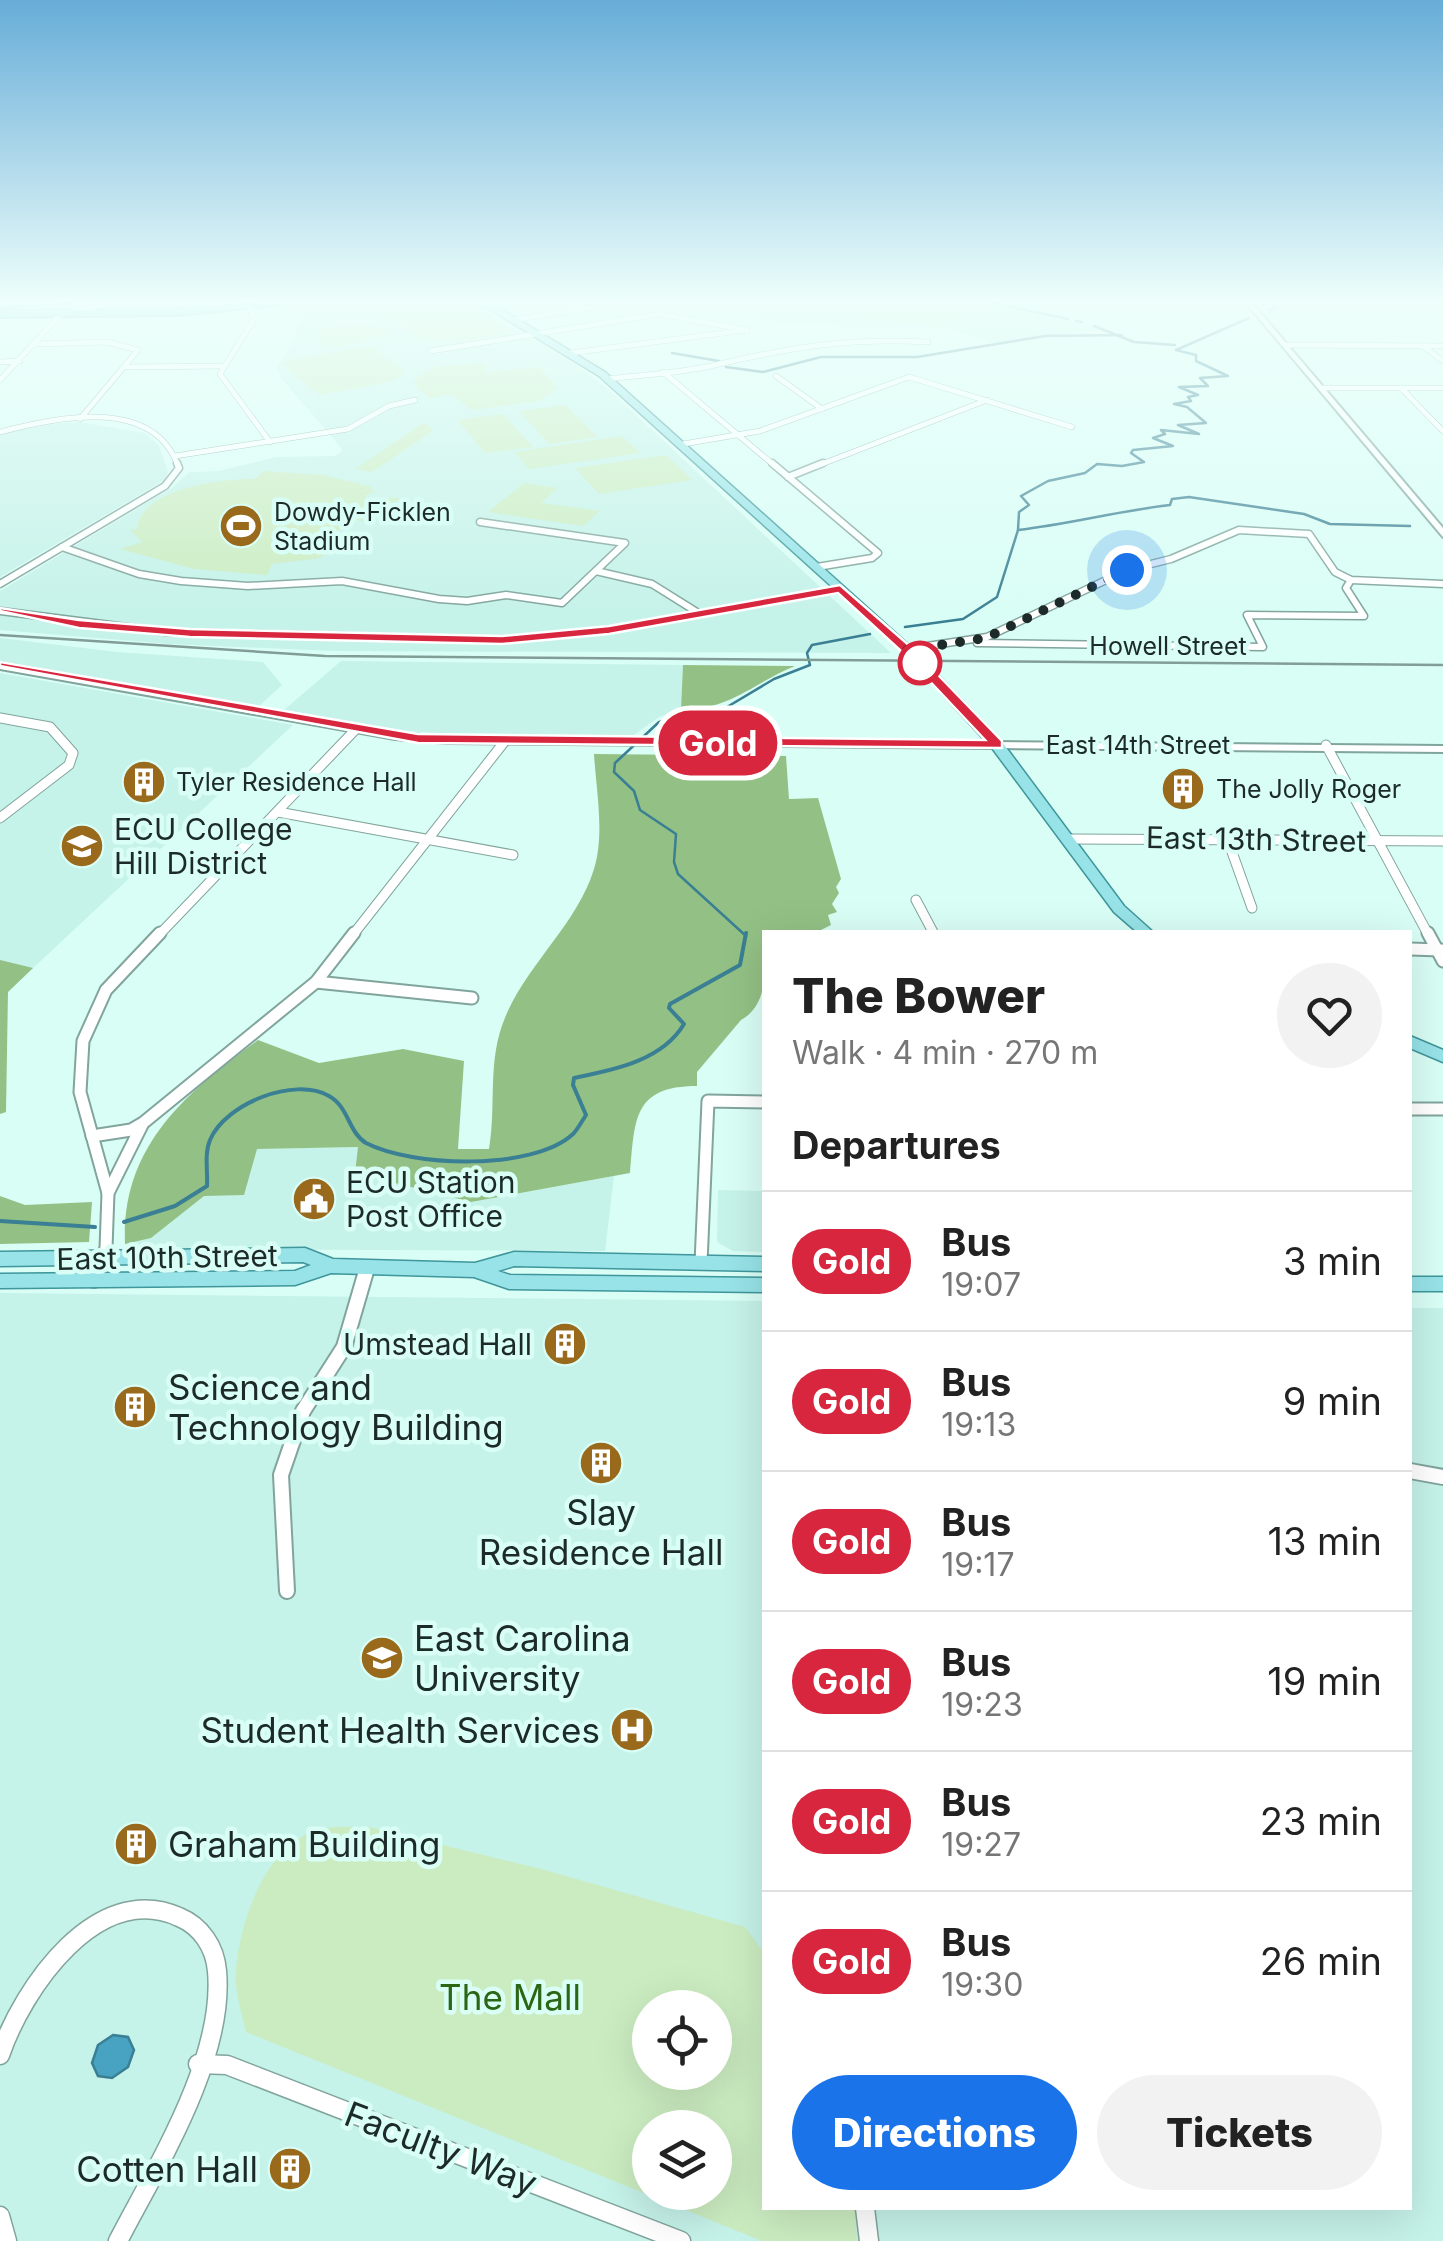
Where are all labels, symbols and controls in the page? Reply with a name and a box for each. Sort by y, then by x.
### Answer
place label: Dowdy-Ficklen Stadium [274,497,451,556]
sports icon: Dowdy-Ficklen Stadium [218,503,264,549]
your location [1102,545,1152,595]
street label: Howell Street [1089,631,1247,661]
unlabelled marker [899,642,941,684]
line badge: Gold [648,710,788,776]
text: Gold [678,722,758,764]
street label: East 14th Street [1046,730,1230,760]
building icon: Tyler Residence Hall [121,759,167,805]
building icon: The Jolly Roger [1160,766,1206,812]
place label: Tyler Residence Hall [176,767,417,797]
place label: The Jolly Roger [1216,774,1401,804]
place label: ECU College Hill District [114,811,293,881]
street label: East 13th Street [1146,819,1367,859]
school or university icon: ECU College Hill District [59,823,105,869]
button: heart [1277,963,1382,1068]
text: The Bower [792,966,1045,1025]
text: Walk · 4 min · 270 m [792,1033,1098,1072]
text: Departures [792,1122,1001,1168]
place label: ECU Station Post Office [346,1164,516,1234]
public building icon: ECU Station Post Office [291,1176,337,1222]
text: Bus [941,1219,1011,1265]
street label: East 10th Street [56,1237,278,1277]
text: 3 min [1283,1238,1382,1284]
text: Gold [812,1240,891,1282]
text: 19:07 [941,1265,1021,1304]
building icon: Umstead Hall [542,1321,588,1367]
place label: Umstead Hall [343,1326,532,1362]
text: Bus [941,1359,1011,1405]
place label: Science and Technology Building [168,1366,504,1448]
text: 9 min [1283,1378,1382,1424]
text: Gold [812,1380,891,1422]
building icon: Science and Technology Building [112,1384,158,1430]
text: 19:13 [941,1405,1016,1444]
building icon: Slay Residence Hall [578,1440,624,1486]
place label: Slay Residence Hall [479,1491,723,1573]
text: Bus [941,1499,1011,1545]
text: 13 min [1267,1518,1382,1564]
text: Gold [812,1520,891,1562]
text: 19:17 [941,1545,1014,1584]
place label: East Carolina University [414,1617,631,1699]
school or university icon: East Carolina University [359,1635,405,1681]
text: Bus [941,1639,1011,1685]
text: 19 min [1267,1658,1382,1704]
text: Gold [812,1660,891,1702]
text: 19:23 [941,1685,1023,1724]
hospital icon: Student Health Services [609,1707,655,1753]
place label: Student Health Services [201,1709,600,1751]
text: Bus [941,1779,1011,1825]
text: 23 min [1260,1798,1382,1844]
text: Gold [812,1800,891,1842]
building icon: Graham Building [113,1821,159,1867]
place label: Graham Building [168,1823,440,1865]
text: 19:27 [941,1825,1021,1864]
text: Bus [941,1919,1011,1965]
text: 26 min [1260,1938,1382,1984]
text: Gold [812,1940,891,1982]
text: 19:30 [941,1965,1023,2004]
park label: The Mall [439,1976,581,2018]
map controls [632,1990,732,2210]
button: locate [632,1990,732,2090]
button: Directions [792,2075,1077,2190]
button: Tickets [1097,2075,1382,2190]
street label: Faculty Way [339,2092,543,2204]
button: layers [632,2110,732,2210]
building icon: Cotten Hall [267,2146,313,2192]
place label: Cotten Hall [76,2148,258,2190]

